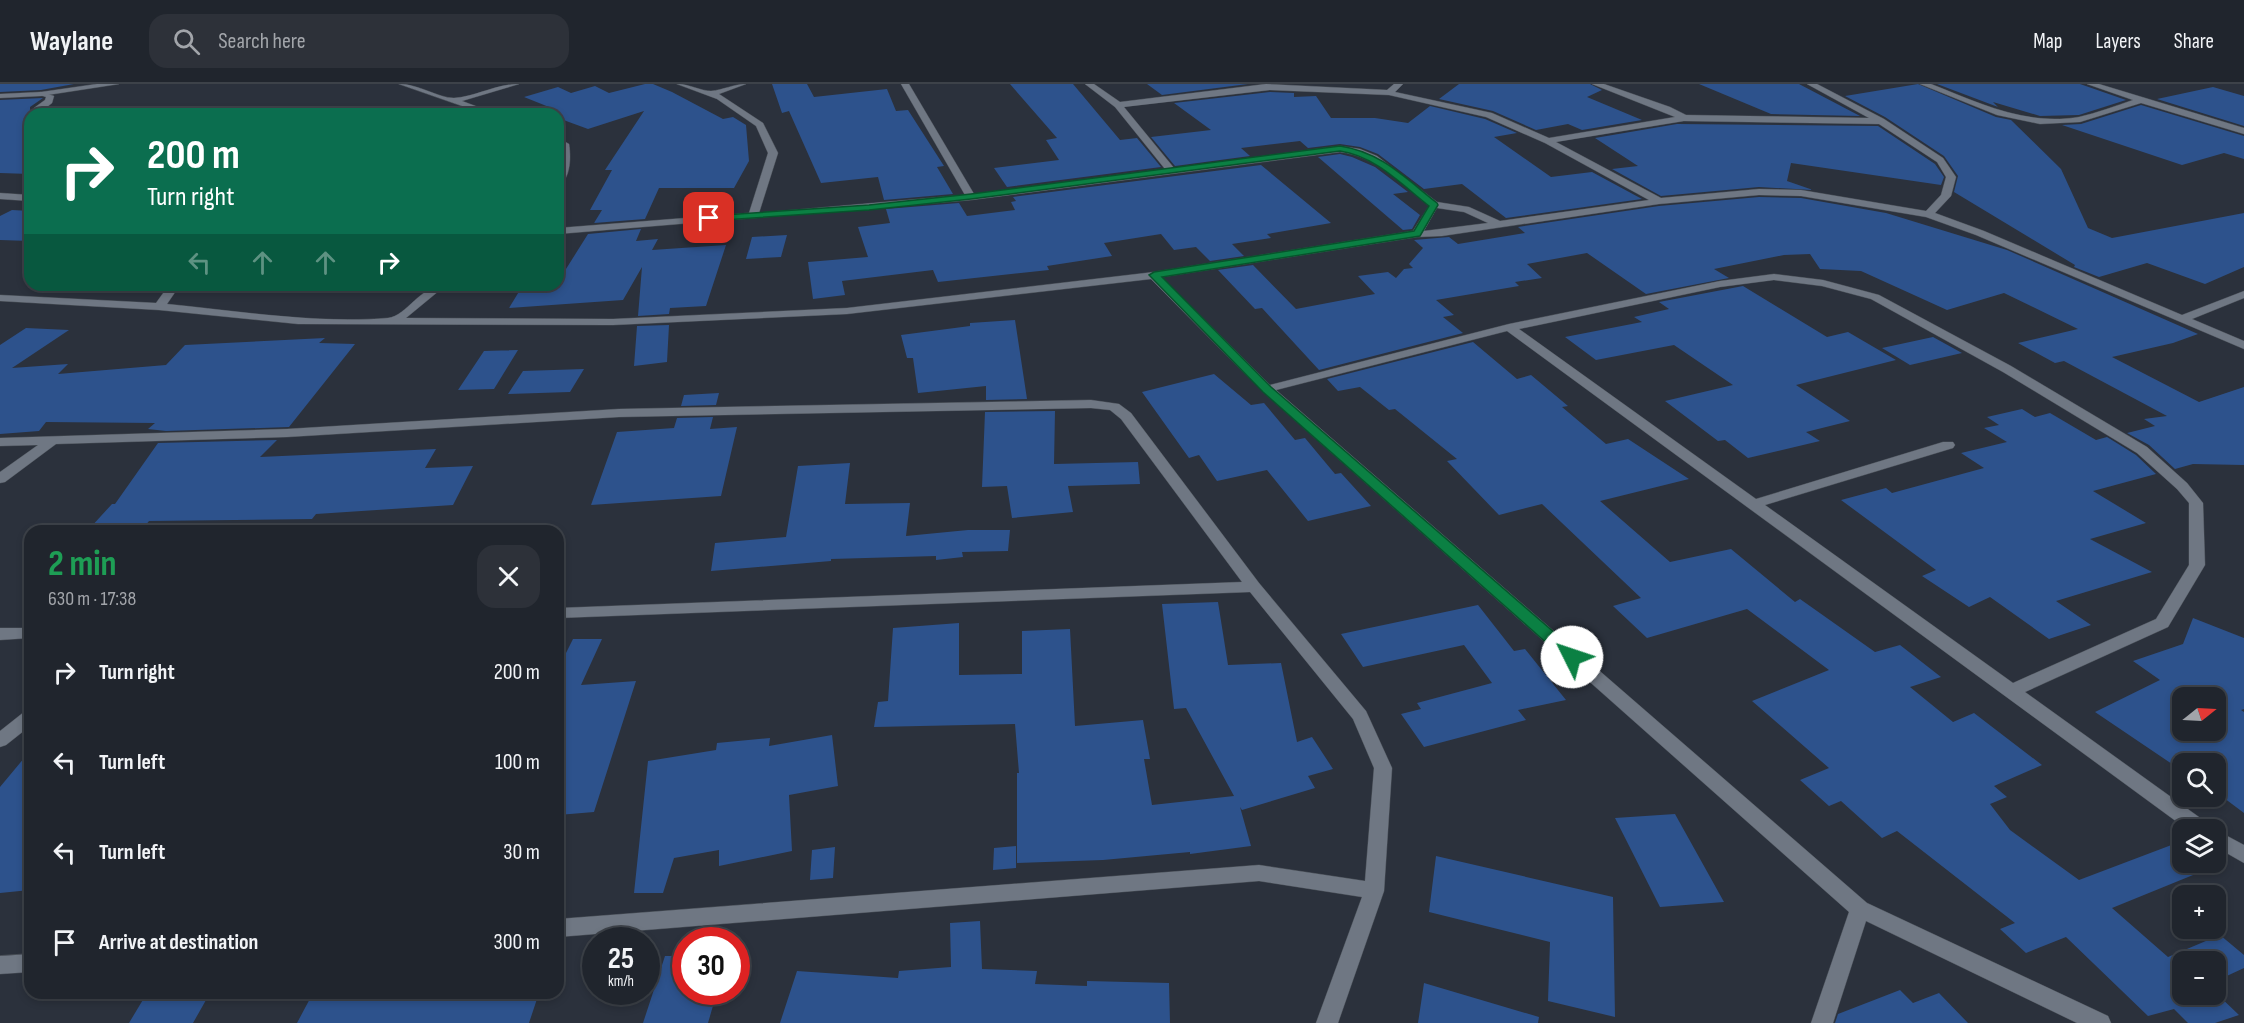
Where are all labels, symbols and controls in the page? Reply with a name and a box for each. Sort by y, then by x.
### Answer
search box [149,14,569,68]
text: Waylane [30,25,113,58]
icon: search [170,25,203,58]
text: Search here [218,28,306,55]
text: Map [2033,29,2062,54]
text: Layers [2095,29,2141,54]
text: Share [2174,29,2214,54]
text: 200 m [147,130,240,181]
icon: right [48,132,126,210]
text: Turn right [147,181,234,213]
pin [683,192,734,243]
icon: arrive [692,201,725,234]
icon: left [183,246,216,279]
icon: ahead [246,246,279,279]
icon: ahead [309,246,342,279]
icon: right [372,246,405,279]
text: 2 min [48,543,117,586]
button: close [477,545,540,608]
text: 630 m · 17:38 [48,587,136,611]
position arrow [1540,625,1604,689]
icon: right [48,656,81,689]
text: Turn right [99,659,175,686]
text: 200 m [494,659,540,686]
north arrow [2172,687,2226,741]
map controls [2172,687,2226,1005]
icon: left [48,746,81,779]
text: Turn left [99,749,165,776]
text: 100 m [495,749,540,776]
button: search [2172,753,2226,807]
button: layers [2172,819,2226,873]
icon: left [48,836,81,869]
text: Turn left [99,839,165,866]
text: 30 m [503,839,540,866]
button: + [2172,885,2226,939]
icon: arrive [48,926,81,959]
speed limit sign: 30 [672,927,750,1005]
text: Arrive at destination [99,929,258,956]
text: 300 m [494,929,540,956]
text: 25 [608,941,634,977]
button: − [2172,951,2226,1005]
text: km/h [608,972,634,991]

